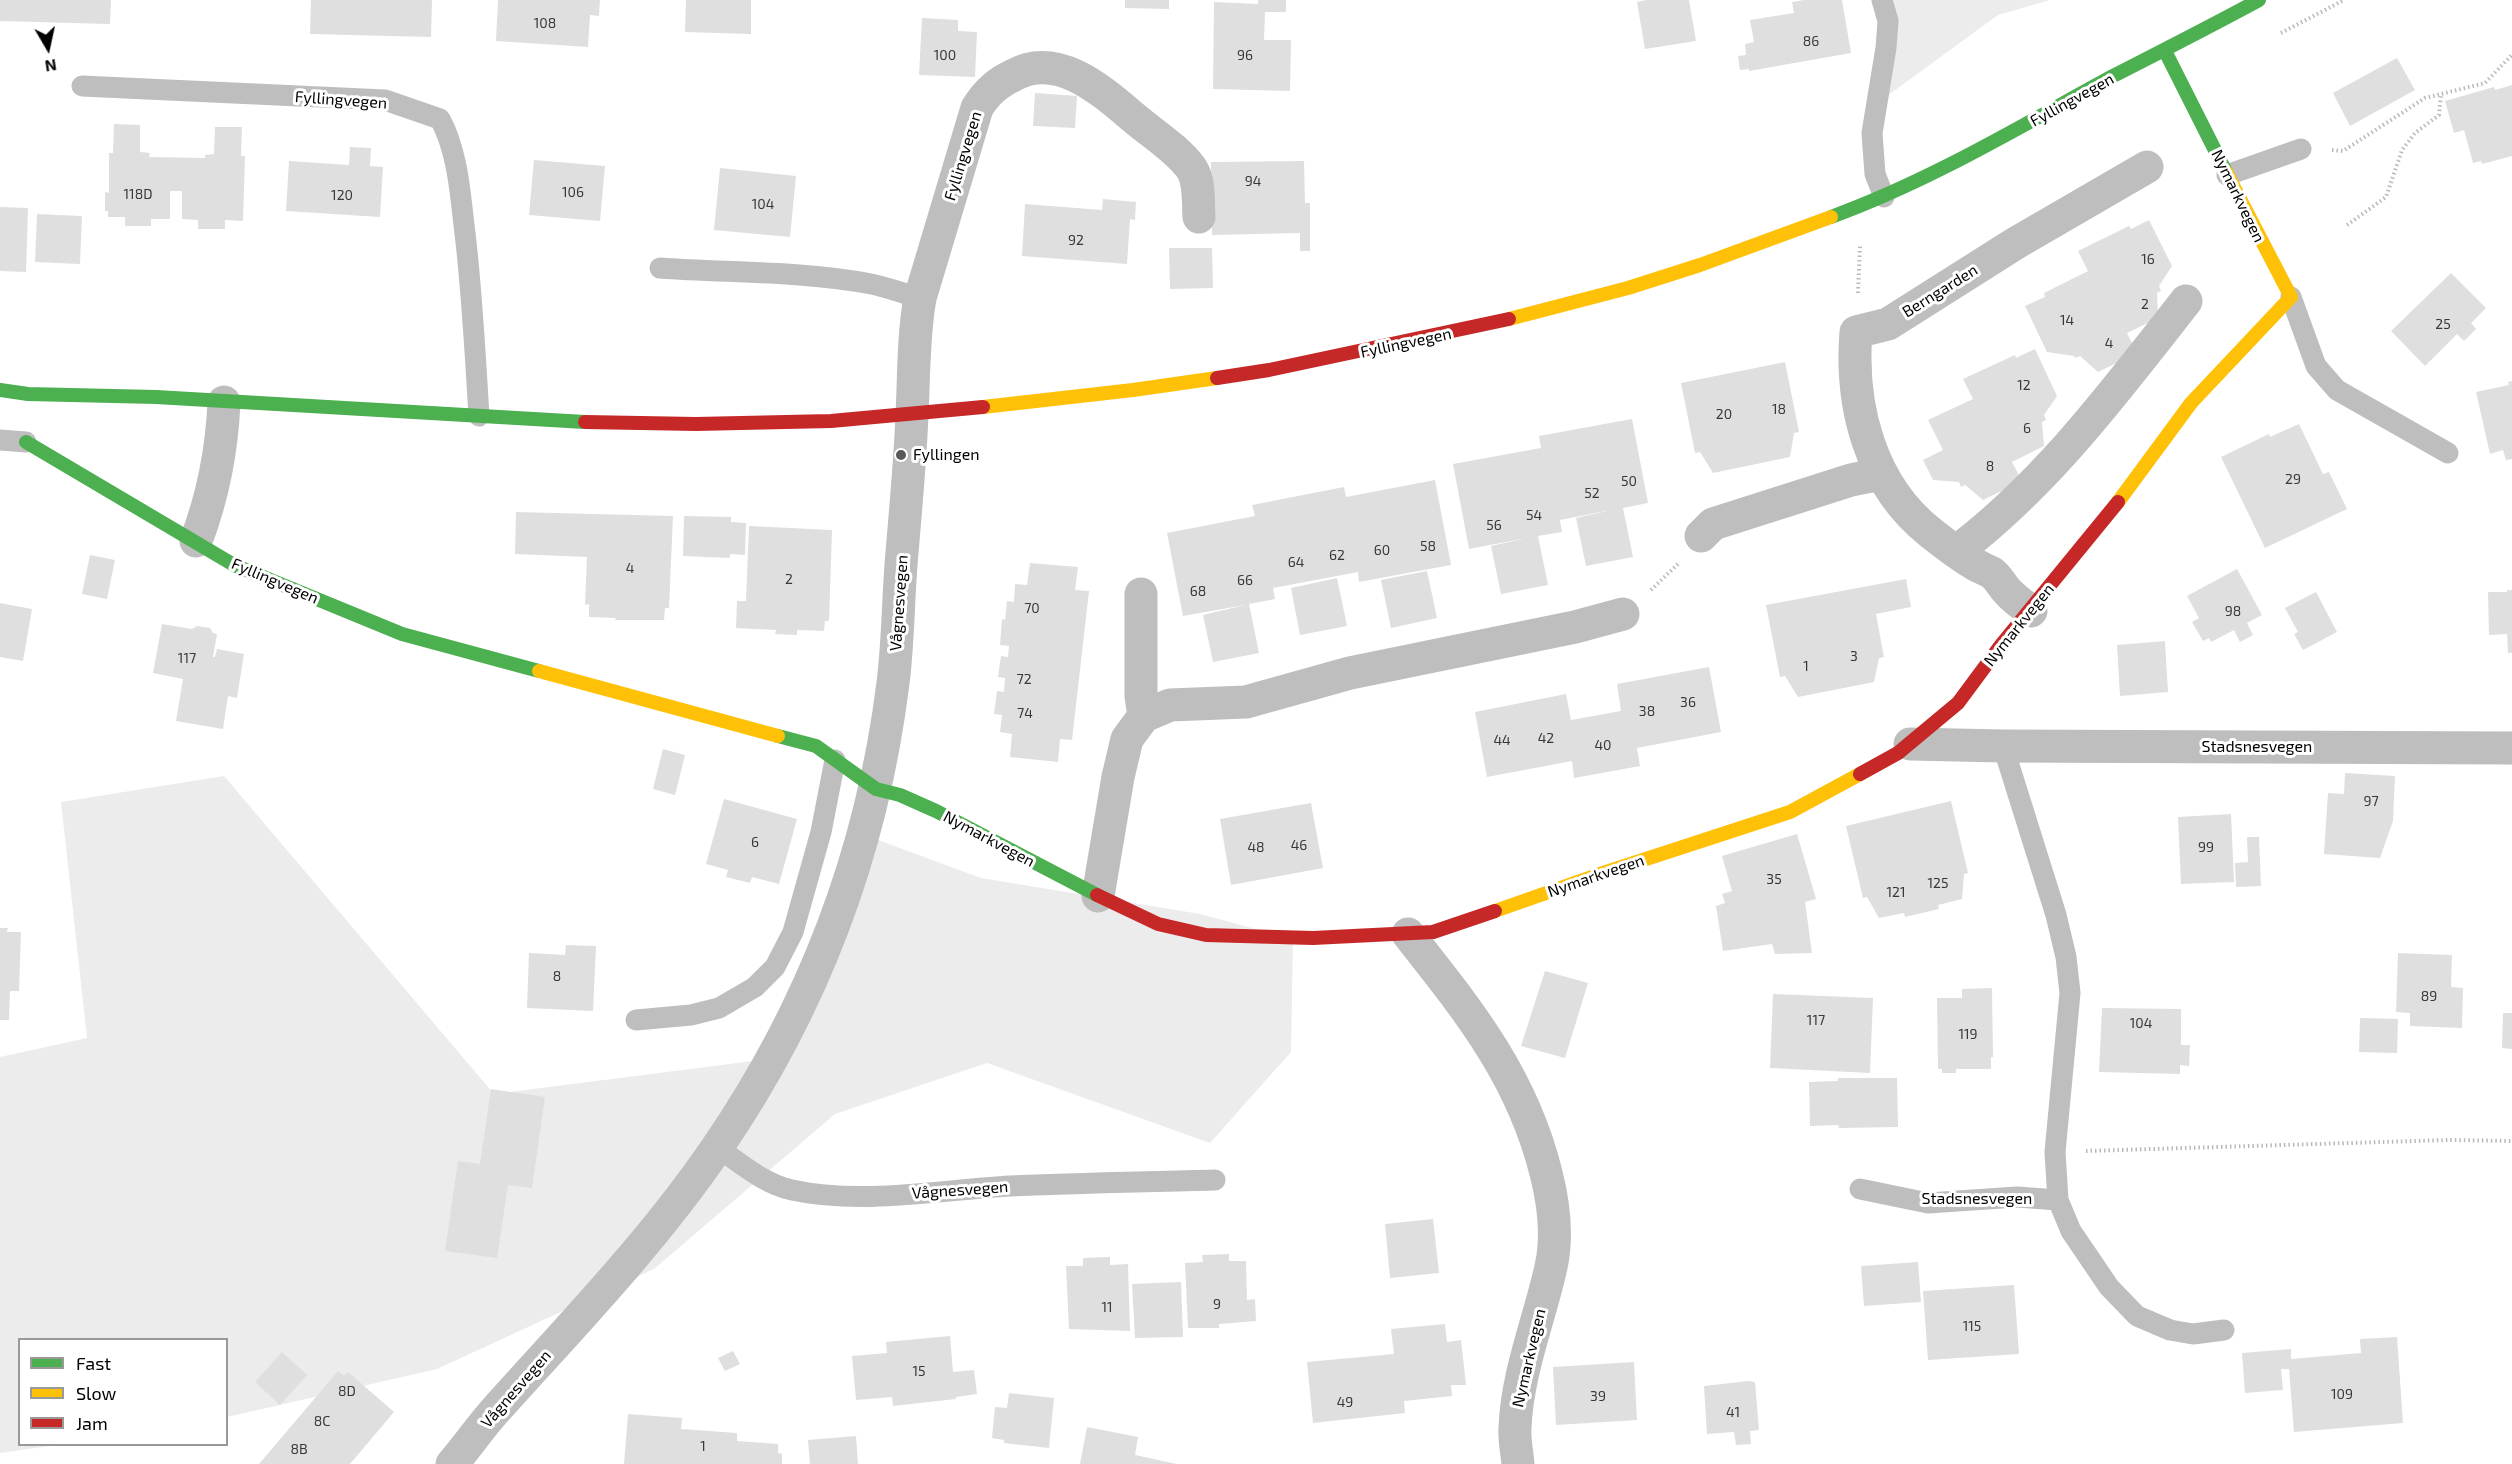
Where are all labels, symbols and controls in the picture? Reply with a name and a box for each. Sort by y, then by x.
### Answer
house number: 108 [534,15,556,31]
north arrow [18,18,78,78]
house number: 86 [1803,33,1819,49]
house number: 100 [934,47,956,63]
house number: 96 [1237,47,1253,63]
text: N [44,56,58,77]
street label: Fyllingvegen [2027,69,2117,131]
street label: Fyllingvegen [294,87,388,113]
street label: Fyllingvegen [940,109,986,203]
street label: Nymarkvegen [2207,146,2269,246]
house number: 94 [1245,173,1261,189]
house number: 106 [562,184,584,200]
house number: 118D [124,186,152,202]
house number: 120 [331,187,353,203]
house number: 104 [752,196,774,212]
house number: 92 [1068,232,1084,248]
house number: 16 [2141,251,2155,267]
street label: Berngarden [1899,260,1981,322]
house number: 2 [2141,296,2149,312]
house number: 14 [2060,312,2074,328]
house number: 25 [2435,316,2451,332]
street label: Fyllingvegen [1359,324,1453,362]
house number: 4 [2105,335,2113,351]
house number: 12 [2017,377,2031,393]
house number: 18 [1772,401,1786,417]
house number: 20 [1716,406,1732,422]
house number: 6 [2023,420,2031,436]
place label: Fyllingen [913,445,980,465]
marker: Fyllingen [894,448,908,462]
house number: 8 [1986,458,1994,474]
house number: 29 [2285,471,2301,487]
house number: 50 [1621,473,1637,489]
house number: 52 [1584,485,1600,501]
house number: 54 [1526,507,1542,523]
house number: 56 [1486,517,1502,533]
house number: 58 [1420,538,1436,554]
house number: 60 [1374,542,1390,558]
house number: 62 [1329,547,1345,563]
street label: Fyllingvegen [229,554,321,608]
street label: Vågnesvegen [886,554,912,652]
house number: 64 [1288,554,1304,570]
house number: 4 [626,560,634,576]
house number: 2 [785,571,793,587]
house number: 66 [1237,572,1253,588]
street label: Nymarkvegen [1980,580,2058,670]
house number: 68 [1190,583,1206,599]
house number: 70 [1024,600,1040,616]
house number: 98 [2225,603,2241,619]
house number: 3 [1850,648,1858,664]
house number: 117 [178,650,196,666]
house number: 1 [1803,658,1809,674]
house number: 72 [1016,671,1032,687]
house number: 36 [1680,694,1696,710]
house number: 38 [1639,703,1655,719]
house number: 74 [1017,705,1033,721]
house number: 42 [1538,730,1554,746]
house number: 44 [1493,732,1511,748]
house number: 40 [1594,737,1612,753]
street label: Stadsnesvegen [2202,737,2312,757]
house number: 97 [2363,793,2379,809]
street label: Nymarkvegen [940,807,1038,871]
house number: 6 [751,834,759,850]
house number: 46 [1291,837,1307,853]
house number: 48 [1247,839,1265,855]
house number: 99 [2198,839,2214,855]
street label: Nymarkvegen [1545,851,1647,901]
house number: 35 [1766,871,1782,887]
house number: 125 [1928,875,1948,891]
house number: 121 [1886,884,1906,900]
house number: 8 [553,968,561,984]
house number: 89 [2421,988,2437,1004]
house number: 117 [1807,1012,1825,1028]
house number: 104 [2130,1015,2152,1031]
house number: 119 [1958,1026,1978,1042]
street label: Vågnesvegen [911,1177,1009,1203]
street label: Stadsnesvegen [1922,1189,2032,1209]
house number: 9 [1213,1296,1221,1312]
house number: 11 [1101,1299,1113,1315]
street label: Nymarkvegen [1508,1307,1550,1409]
house number: 115 [1963,1318,1981,1334]
legend [18,1338,228,1446]
street label: Vågnesvegen [477,1346,555,1432]
text: Fast [76,1352,111,1374]
house number: 15 [912,1363,926,1379]
text: Slow [76,1382,116,1404]
house number: 8D [338,1383,356,1399]
house number: 109 [2331,1386,2353,1402]
house number: 39 [1590,1388,1606,1404]
house number: 49 [1337,1394,1353,1410]
house number: 41 [1726,1404,1740,1420]
text: Jam [76,1412,108,1434]
house number: 8C [314,1413,330,1429]
house number: 1 [700,1438,706,1454]
house number: 8B [290,1441,308,1457]

